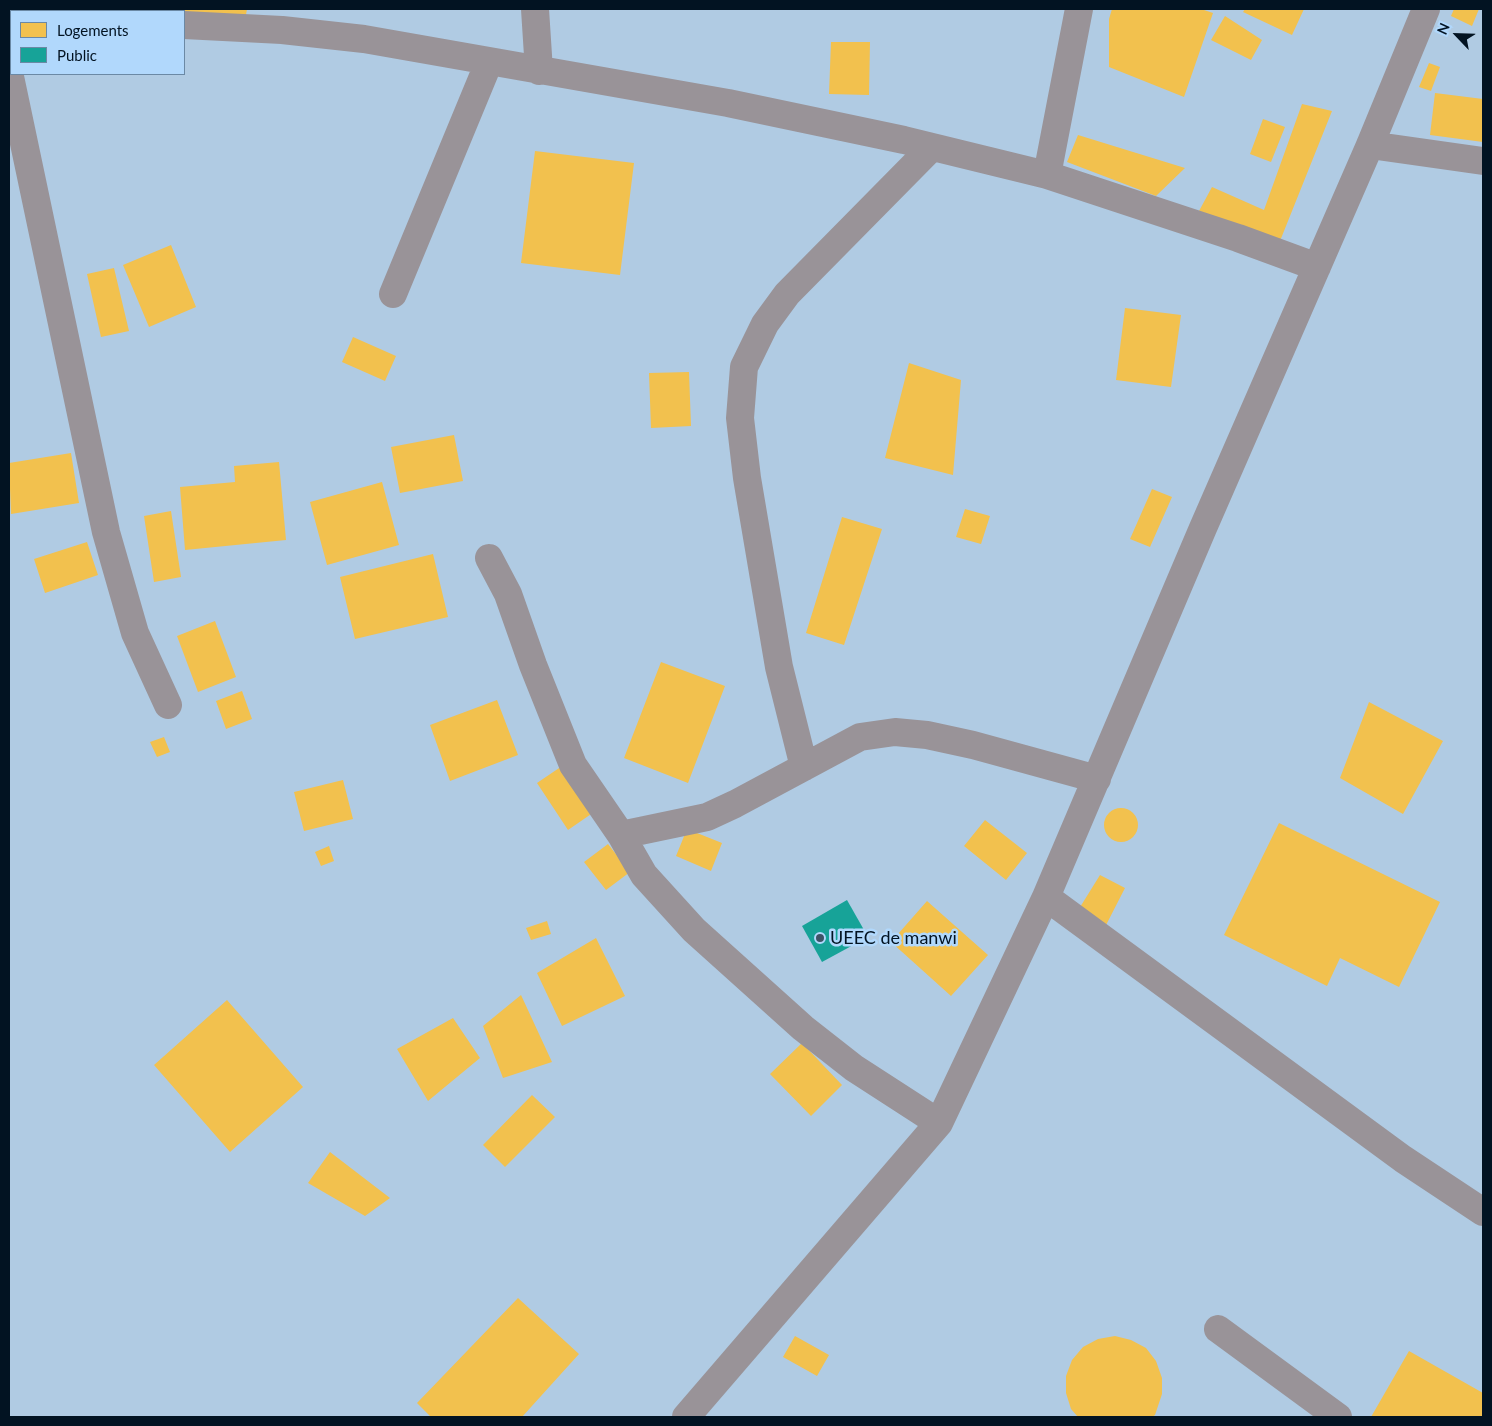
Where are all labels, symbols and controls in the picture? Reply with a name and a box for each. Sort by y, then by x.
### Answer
legend [10,10,185,75]
north arrow [1432,10,1482,60]
text: N [1433,20,1453,37]
text: Logements [57,21,129,39]
text: Public [57,46,97,64]
place label: UEEC de manwi [830,927,957,949]
marker: UEEC de manwi [814,932,826,944]

